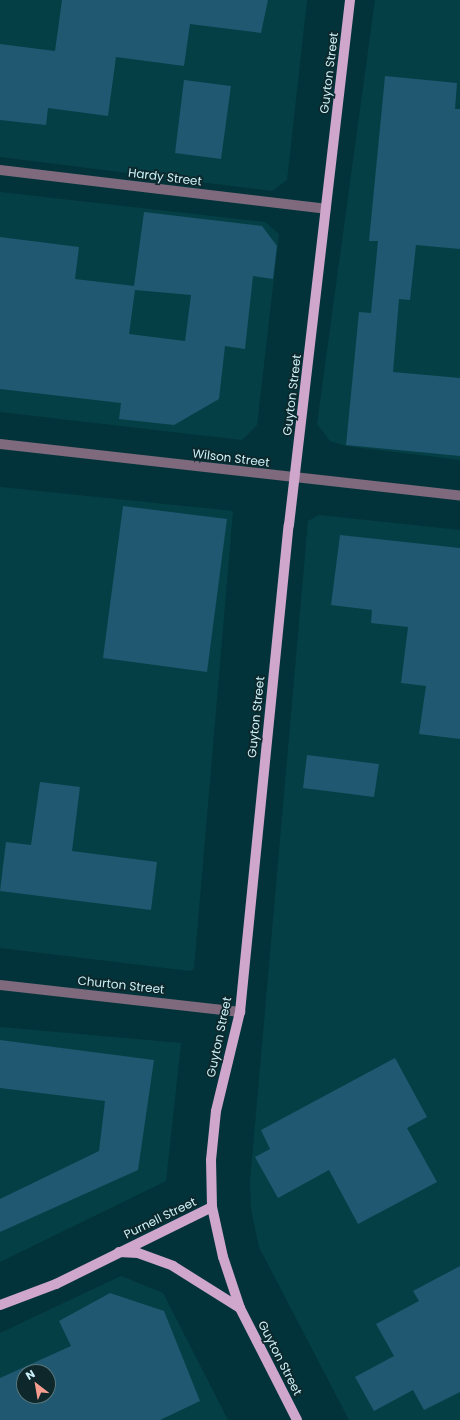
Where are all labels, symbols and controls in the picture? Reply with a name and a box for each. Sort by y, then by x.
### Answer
street label: Guyton Street [317,32,341,114]
street label: Hardy Street [127,165,203,189]
street label: Guyton Street [280,354,304,436]
street label: Wilson Street [192,446,270,470]
street label: Guyton Street [245,676,267,758]
street label: Churton Street [77,973,165,997]
street label: Guyton Street [203,995,235,1079]
street label: Purnell Street [122,1194,198,1242]
street label: Guyton Street [255,1318,305,1398]
north arrow [16,1364,56,1404]
text: N [23,1366,38,1384]

